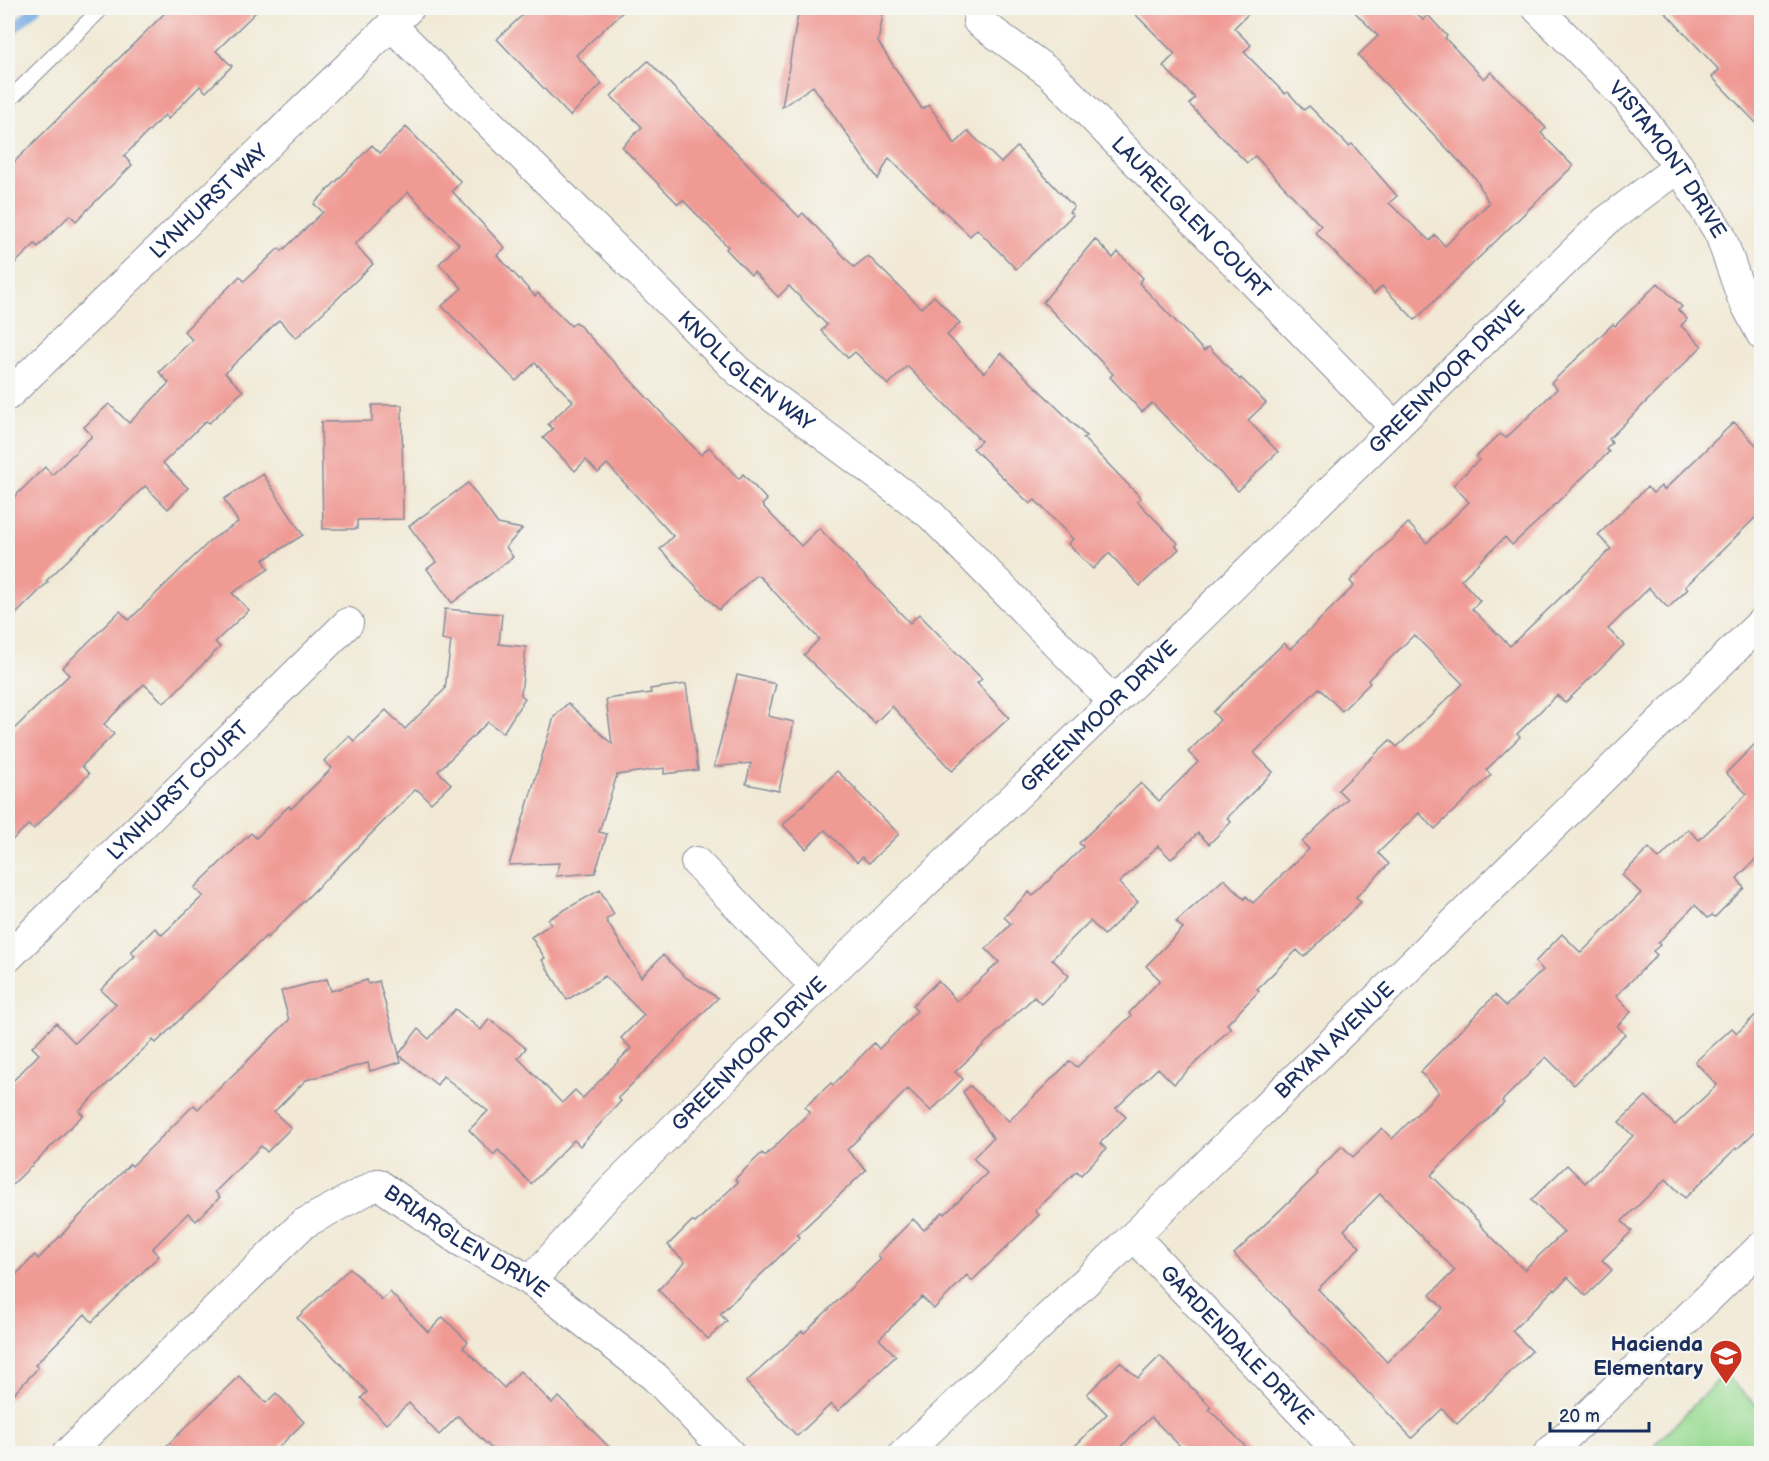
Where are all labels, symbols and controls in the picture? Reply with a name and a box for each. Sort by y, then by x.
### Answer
street label: VISTAMONT DRIVE [1603,76,1731,243]
street label: LAURELGLEN COURT [1106,132,1276,305]
street label: LYNHURST WAY [145,139,274,264]
street label: GREENMOOR DRIVE [1364,296,1530,459]
street label: KNOLLGLEN WAY [672,306,819,437]
street label: GREENMOOR DRIVE [1015,635,1183,798]
street label: LYNHURST COURT [102,715,254,866]
street label: GREENMOOR DRIVE [667,972,832,1136]
street label: BRYAN AVENUE [1270,977,1400,1104]
street label: BRIARGLEN DRIVE [379,1180,554,1303]
street label: GARDENDALE DRIVE [1155,1260,1318,1430]
place label: Hacienda Elementary [1593,1332,1703,1381]
school or university icon: Hacienda Elementary [1708,1338,1744,1385]
scale bar [1550,1395,1649,1433]
text: 20 m [1559,1406,1600,1427]

